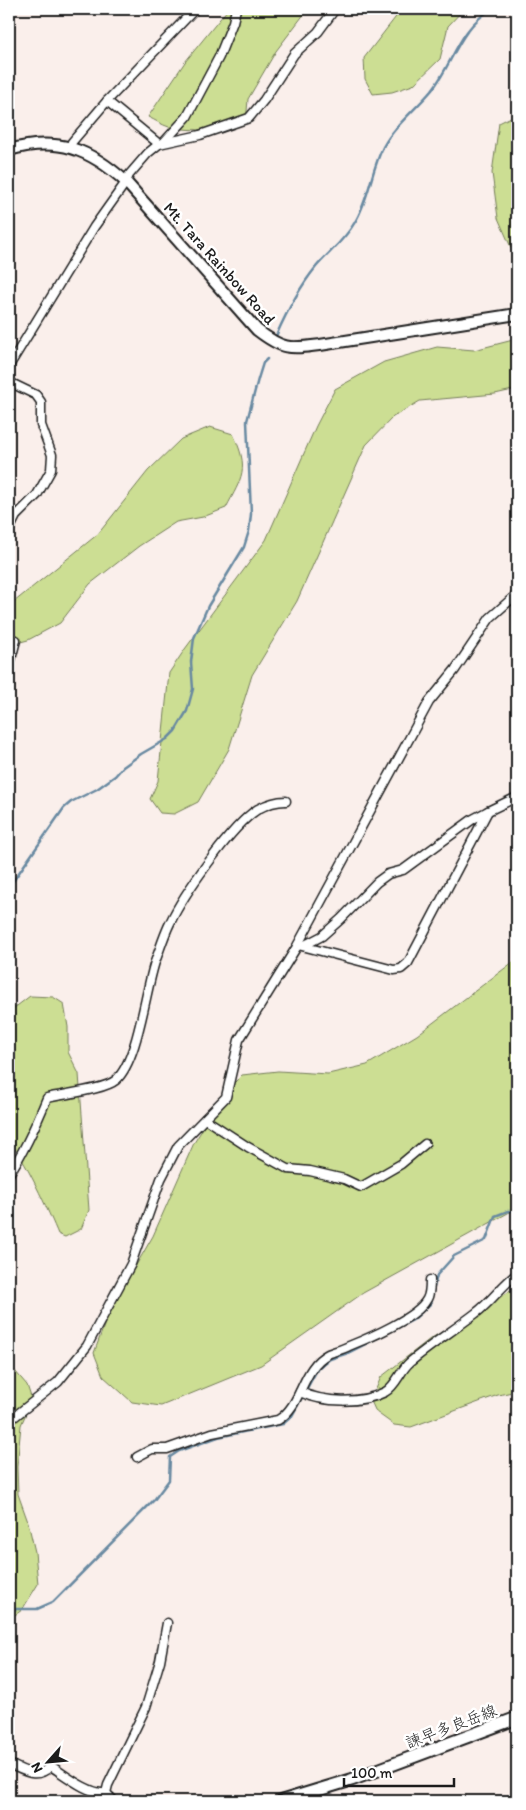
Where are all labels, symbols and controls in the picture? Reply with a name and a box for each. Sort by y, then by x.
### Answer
street label: Mt. Tara Rainbow Road [160,198,280,329]
street label: 諫早多良岳線 [403,1700,499,1753]
north arrow [22,1738,72,1788]
scale bar [344,1755,454,1787]
text: N [27,1760,47,1776]
text: 100 m [351,1764,393,1782]

